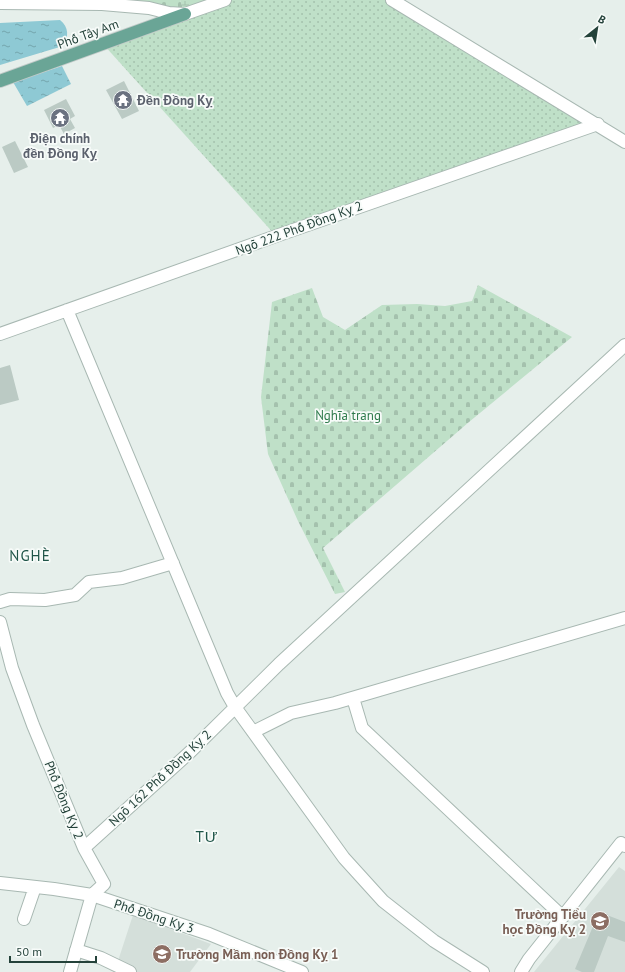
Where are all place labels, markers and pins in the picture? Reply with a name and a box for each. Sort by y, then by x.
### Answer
temple icon: Đền Đồng Kỵ [112,89,134,111]
place label: Đền Đồng Kỵ [136,92,213,109]
temple icon: Điện chính đền Đồng Kỵ [49,107,71,129]
place label: Điện chính đền Đồng Kỵ [23,130,98,162]
place label: Trường Tiểu học Đồng Kỵ 2 [502,906,586,938]
school or university icon: Trường Tiểu học Đồng Kỵ 2 [589,910,611,932]
school or university icon: Trường Mầm non Đồng Kỵ 1 [151,943,173,965]
place label: Trường Mầm non Đồng Kỵ 1 [176,946,338,963]

